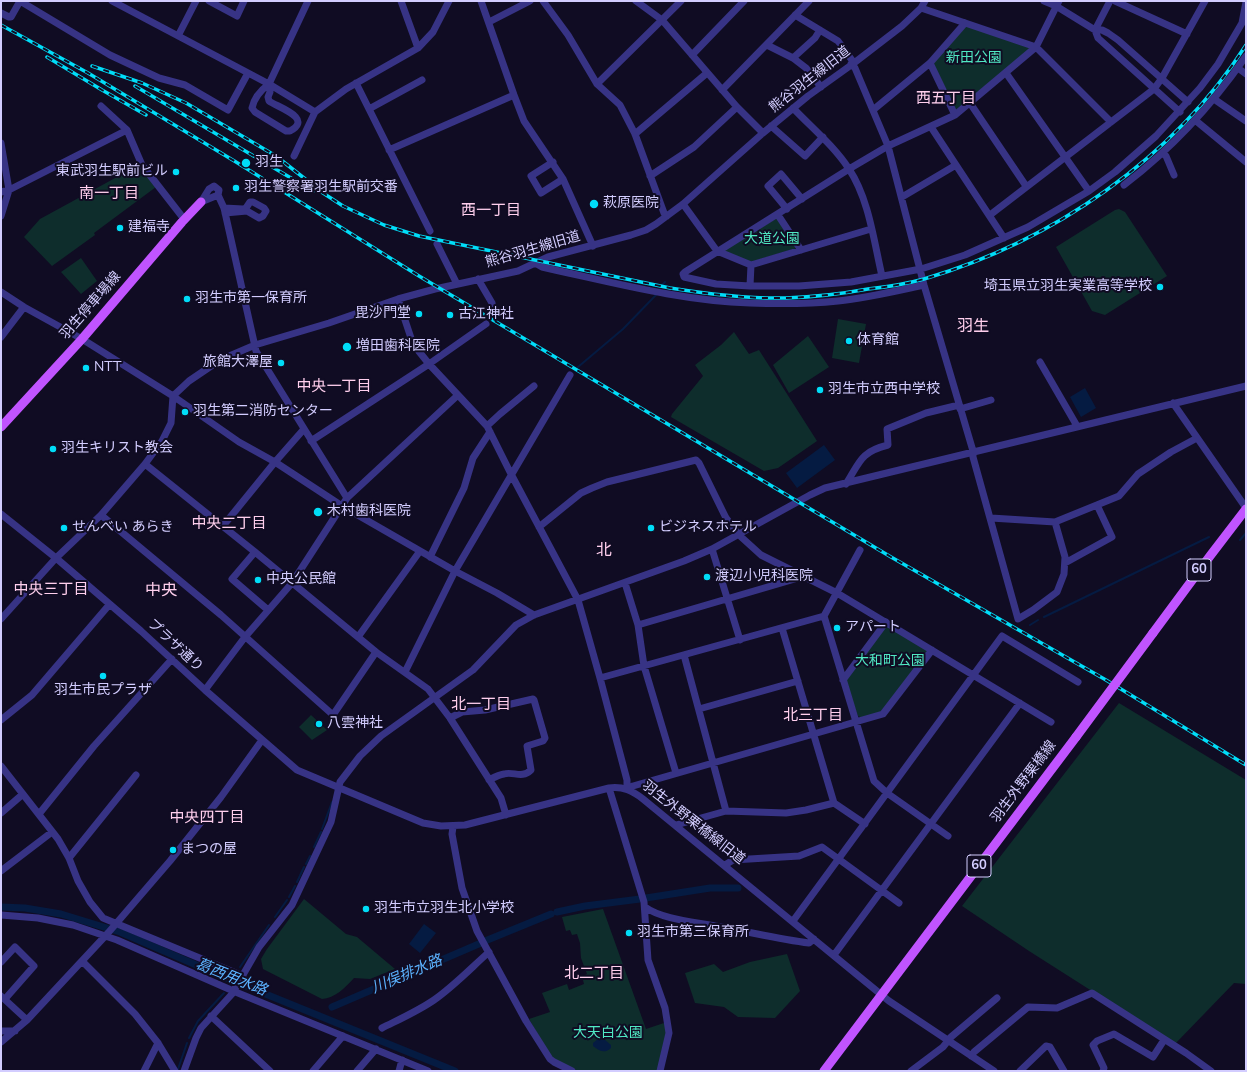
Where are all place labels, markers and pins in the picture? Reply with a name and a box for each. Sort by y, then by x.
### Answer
place label: 羽生 [255,155,283,171]
marker: 羽生 [240,157,252,169]
place label: 東武羽生駅前ビル [56,164,168,180]
marker: 東武羽生駅前ビル [171,167,181,177]
place label: 羽生警察署羽生駅前交番 [244,180,398,196]
marker: 羽生警察署羽生駅前交番 [231,183,241,193]
place label: 萩原医院 [603,196,659,212]
marker: 萩原医院 [588,198,600,210]
place label: 建福寺 [128,220,170,236]
marker: 建福寺 [115,223,125,233]
place label: 埼玉県立羽生実業高等学校 [984,279,1152,295]
marker: 埼玉県立羽生実業高等学校 [1155,282,1165,292]
place label: 羽生市第一保育所 [195,291,307,307]
marker: 羽生市第一保育所 [182,294,192,304]
place label: 毘沙門堂 [355,306,411,322]
place label: 古江神社 [458,307,514,323]
marker: 毘沙門堂 [414,309,424,319]
marker: 古江神社 [445,310,455,320]
place label: 体育館 [857,333,899,349]
marker: 体育館 [844,336,854,346]
place label: 増田歯科医院 [356,339,440,355]
marker: 増田歯科医院 [341,341,353,353]
place label: 旅館大澤屋 [203,355,273,371]
marker: 旅館大澤屋 [276,358,286,368]
place label: NTT [94,360,121,376]
marker: NTT [81,363,91,373]
place label: 羽生市立西中学校 [828,382,940,398]
marker: 羽生市立西中学校 [815,385,825,395]
place label: 羽生第二消防センター [193,404,333,420]
marker: 羽生第二消防センター [180,407,190,417]
place label: 羽生キリスト教会 [61,441,173,457]
marker: 羽生キリスト教会 [48,444,58,454]
place label: 木村歯科医院 [327,504,411,520]
marker: 木村歯科医院 [312,506,324,518]
place label: せんべい あらき [72,520,174,536]
place label: ビジネスホテル [659,520,757,536]
marker: せんべい あらき [59,523,69,533]
marker: ビジネスホテル [646,523,656,533]
place label: 渡辺小児科医院 [715,569,813,585]
place label: 中央公民館 [266,572,336,588]
marker: 渡辺小児科医院 [702,572,712,582]
marker: 中央公民館 [253,575,263,585]
place label: アパート [845,620,901,636]
marker: アパート [832,623,842,633]
marker: 羽生市民プラザ [98,671,108,681]
place label: 羽生市民プラザ [54,683,152,699]
place label: 八雲神社 [327,716,383,732]
marker: 八雲神社 [314,719,324,729]
place label: まつの屋 [181,842,237,858]
marker: まつの屋 [168,845,178,855]
place label: 羽生市立羽生北小学校 [374,901,514,917]
marker: 羽生市立羽生北小学校 [361,904,371,914]
place label: 羽生市第三保育所 [637,925,749,941]
marker: 羽生市第三保育所 [624,928,634,938]

